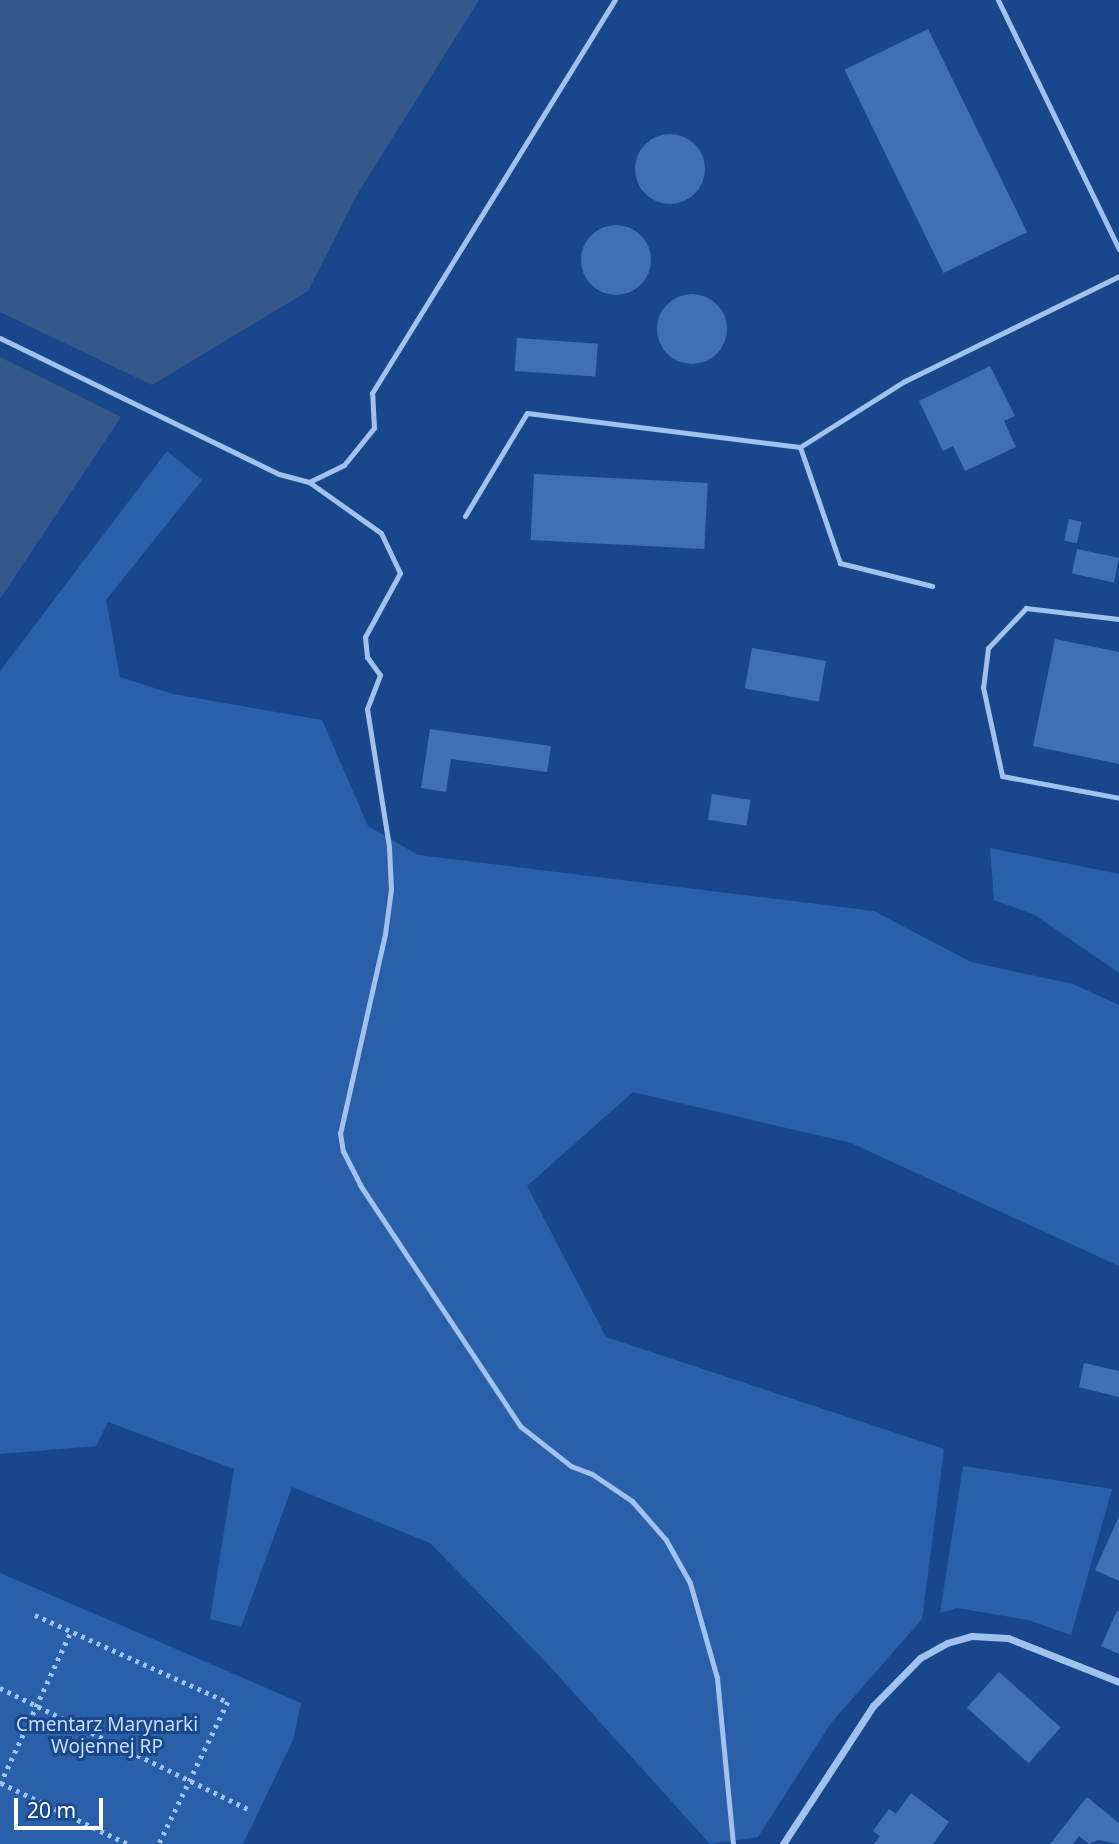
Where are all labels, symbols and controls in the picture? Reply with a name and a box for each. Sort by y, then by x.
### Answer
park label: Cmentarz Marynarki Wojennej RP [16,1714,198,1758]
scale bar [18,1784,107,1828]
text: 20 m [27,1796,76,1824]

